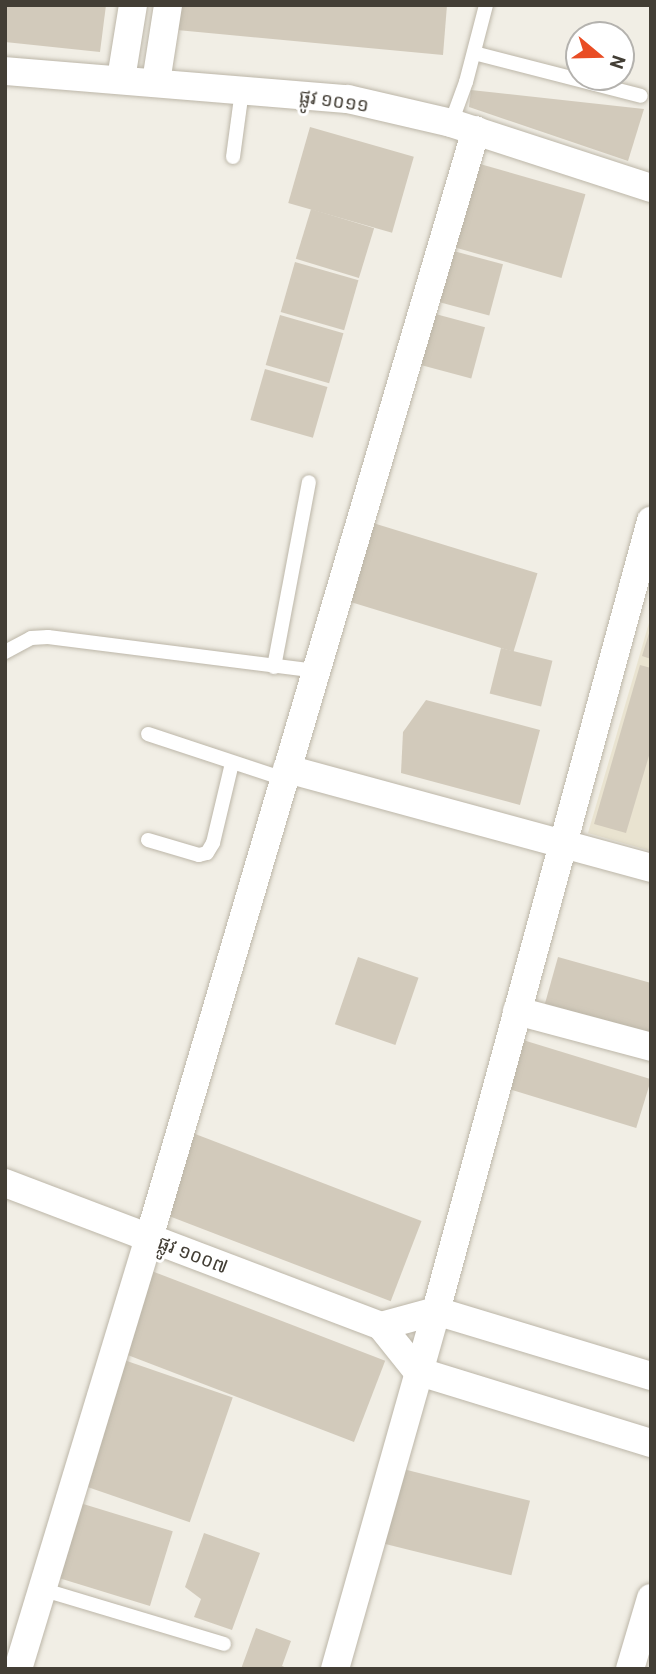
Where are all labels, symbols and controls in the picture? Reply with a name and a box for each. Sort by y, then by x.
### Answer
north arrow [565,21,635,91]
text: N [606,53,631,72]
street label: ផ្លូវ ១០១១ [298,84,370,116]
street label: ផ្លូវ ១០០៧ [155,1230,231,1278]

